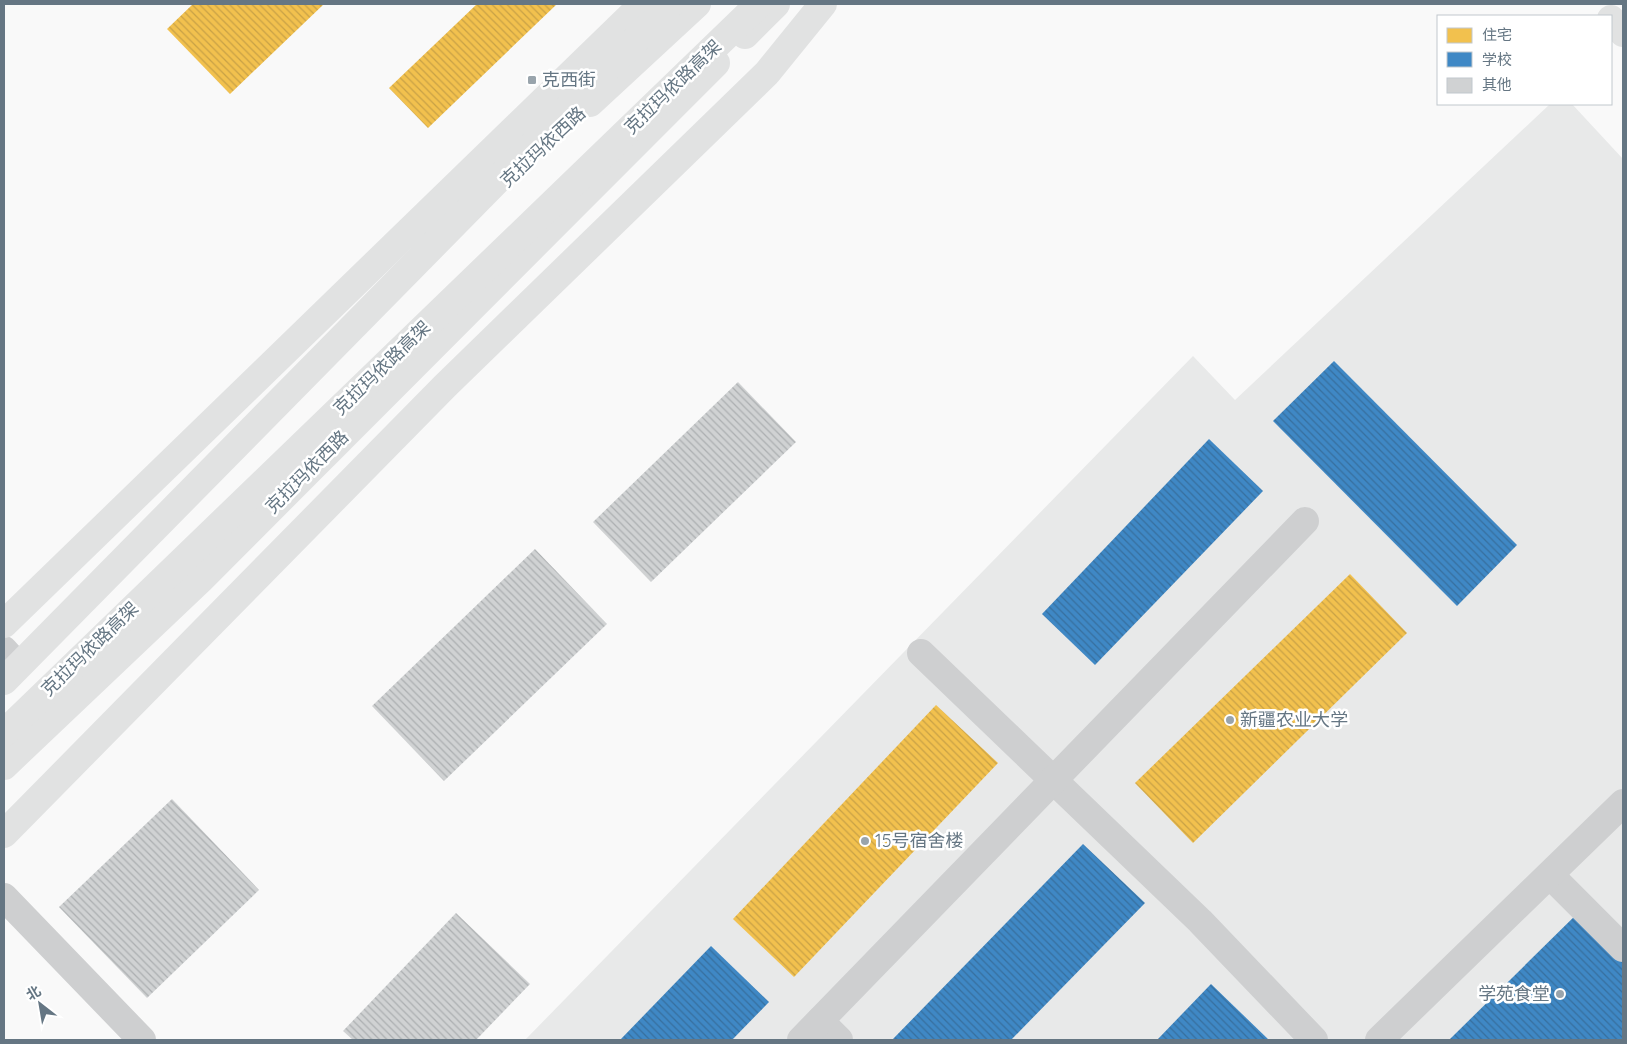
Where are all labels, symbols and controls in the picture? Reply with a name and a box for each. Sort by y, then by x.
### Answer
legend [1437,15,1612,105]
text: 住宅 [1482,25,1512,44]
street label: 克拉玛依路高架 [619,35,726,139]
text: 学校 [1482,50,1512,69]
place label: 克西街 [542,68,596,91]
marker: 克西街 [526,74,538,86]
text: 其他 [1482,75,1512,94]
street label: 克拉玛依西路 [495,101,590,192]
street label: 克拉玛依路高架 [328,316,435,420]
street label: 克拉玛依西路 [260,425,353,518]
street label: 克拉玛依路高架 [36,597,143,701]
place label: 新疆农业大学 [1240,708,1348,731]
marker: 新疆农业大学 [1224,714,1236,726]
place label: 15号宿舍楼 [875,829,963,852]
marker: 15号宿舍楼 [859,835,871,847]
north arrow [15,979,65,1029]
text: 北 [23,982,44,1004]
place label: 学苑食堂 [1478,982,1550,1005]
marker: 学苑食堂 [1554,988,1566,1000]

